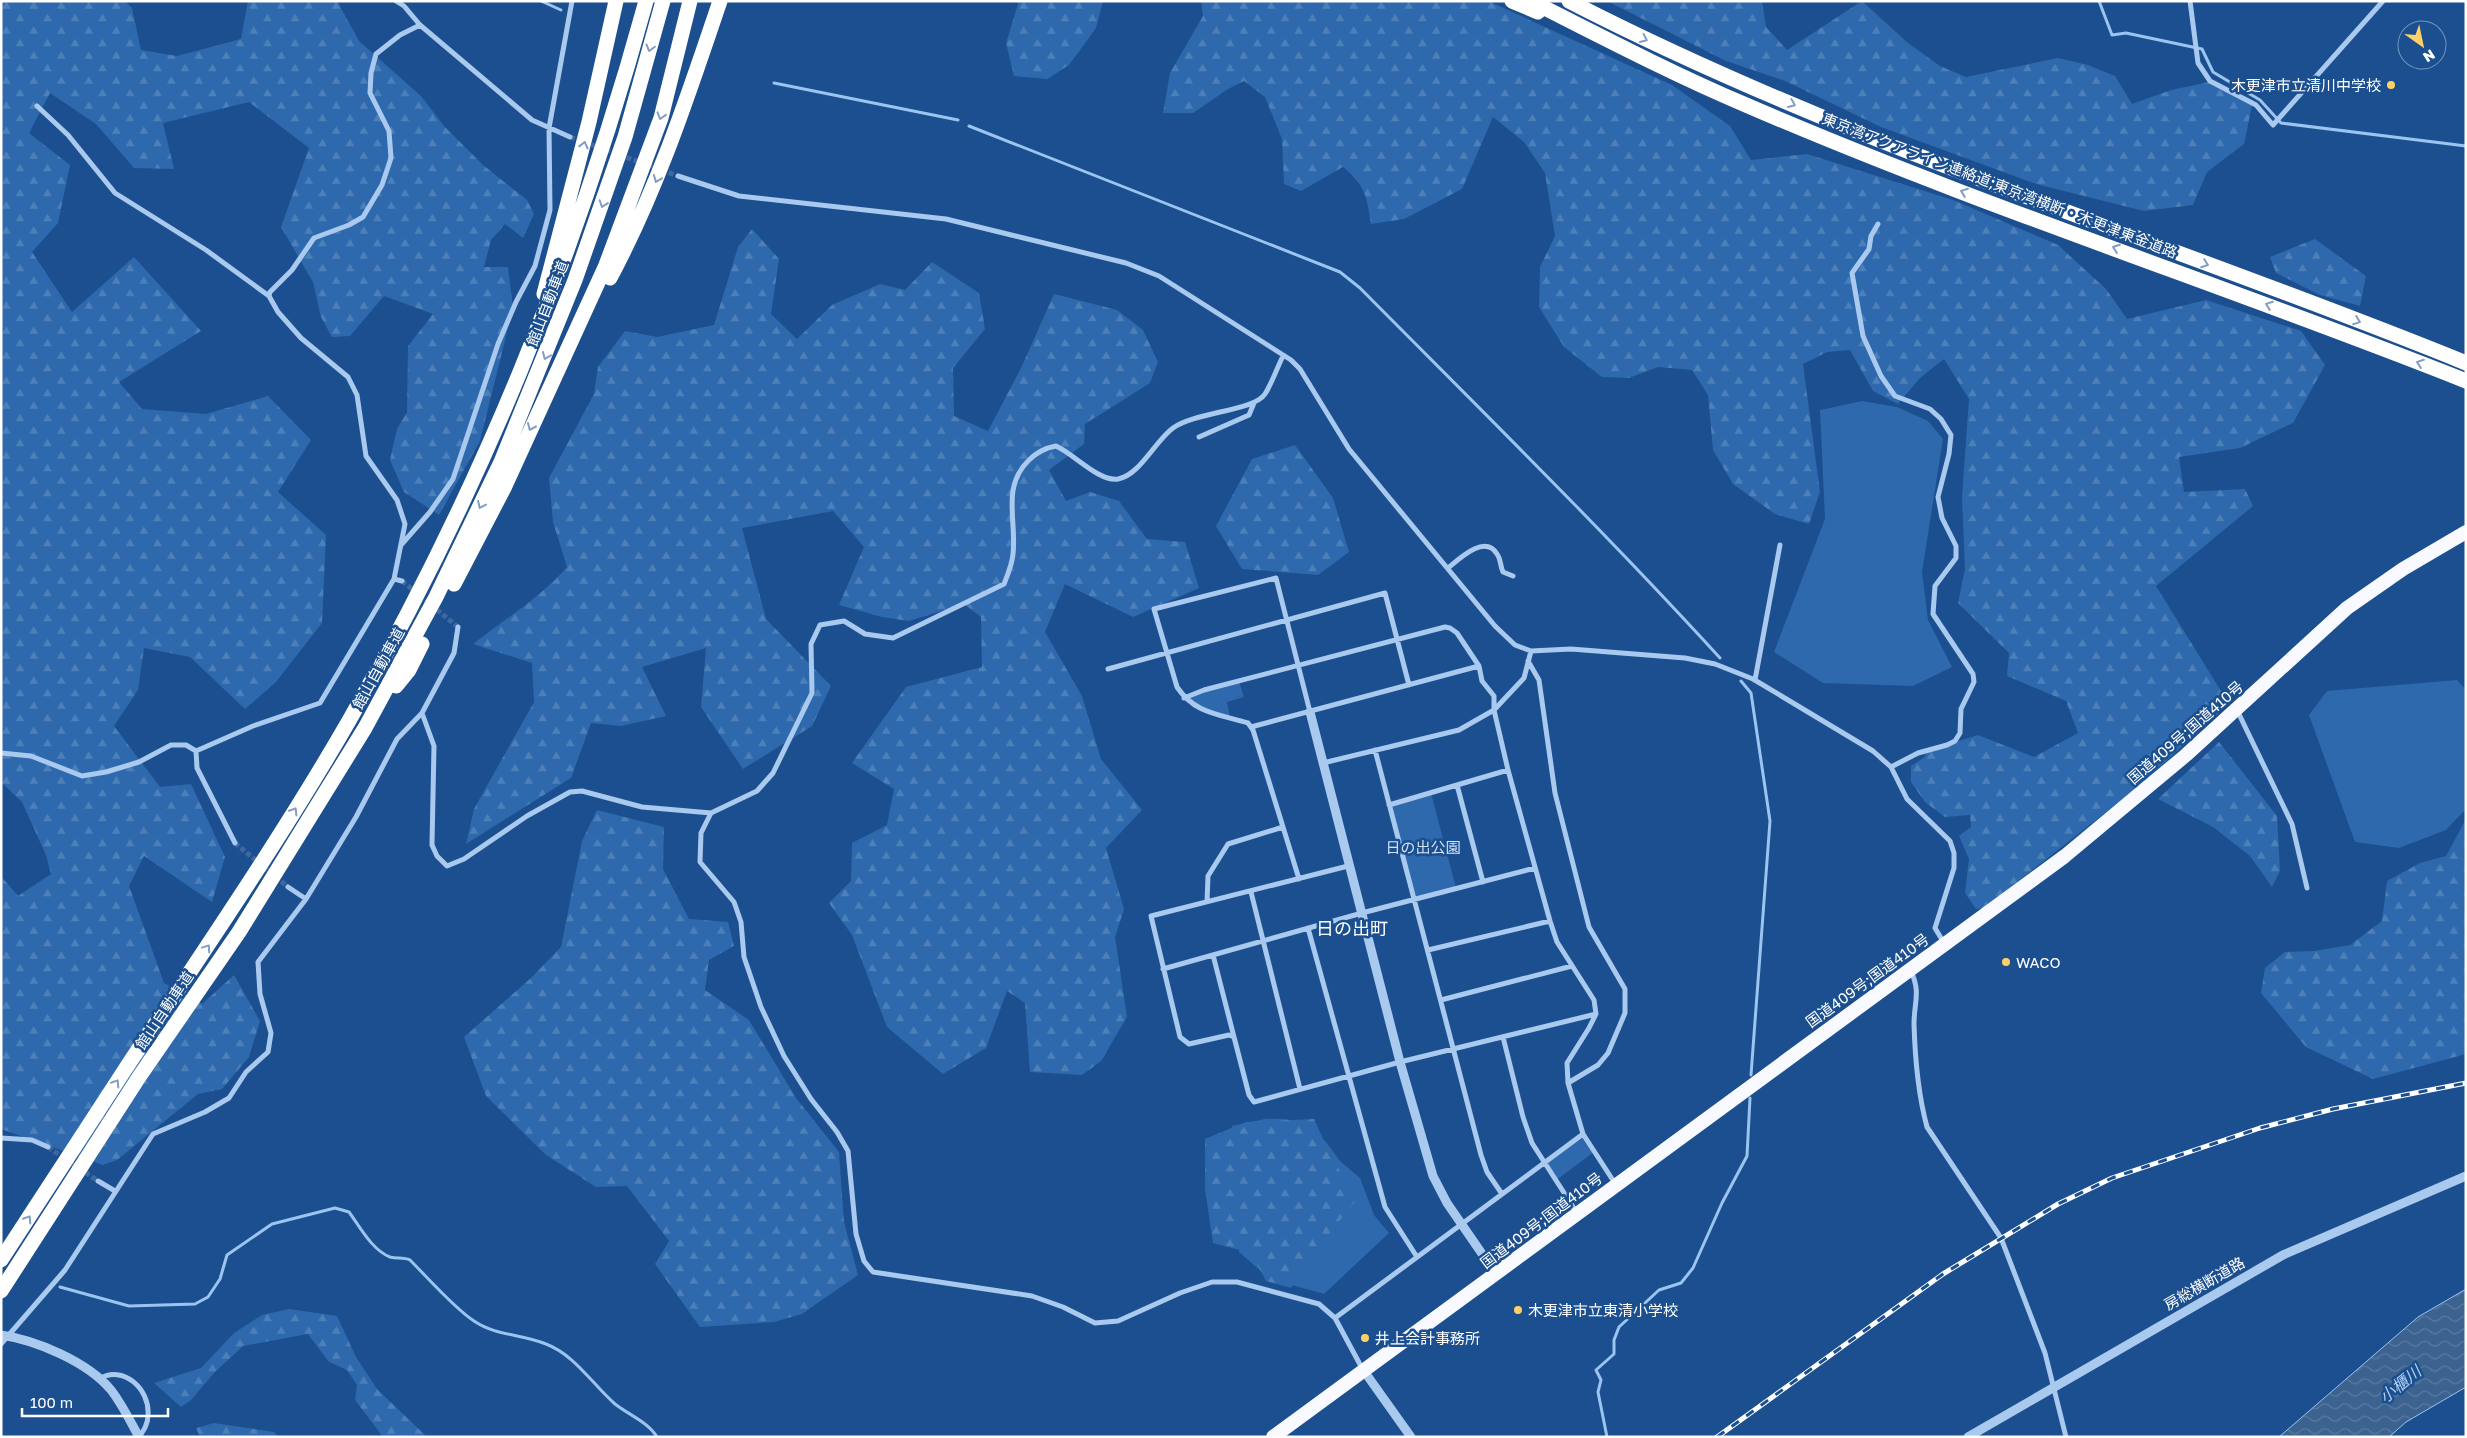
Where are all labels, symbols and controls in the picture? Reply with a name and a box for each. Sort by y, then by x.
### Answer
north arrow [2397,20,2447,70]
one-way arrow [1639,32,1648,43]
one-way arrow [646,44,656,52]
text: N [2420,46,2438,66]
place label: 木更津市立清川中学校 [2231,76,2381,94]
marker: 木更津市立清川中学校 [2385,79,2397,91]
one-way arrow [1787,98,1796,109]
street label: 東京湾アクアライン連絡道;東京湾横断・木更津東金道路 [1820,109,2180,261]
one-way arrow [657,112,667,120]
one-way arrow [578,141,588,149]
one-way arrow [653,174,663,183]
one-way arrow [1960,187,1969,198]
one-way arrow [599,199,609,207]
one-way arrow [2113,244,2121,254]
street label: 館山自動車道 [522,258,572,348]
one-way arrow [2200,258,2209,268]
one-way arrow [2265,301,2274,311]
one-way arrow [2352,315,2361,325]
one-way arrow [542,351,552,360]
one-way arrow [2417,359,2425,369]
one-way arrow [526,422,537,431]
one-way arrow [477,500,487,509]
street label: 館山自動車道 [348,624,408,712]
street label: 国道409号;国道410号 [2123,677,2247,787]
one-way arrow [288,808,298,817]
park label: 日の出公園 [1385,838,1461,856]
district label: 日の出町 [1316,917,1388,939]
street label: 国道409号;国道410号 [1802,929,1932,1031]
one-way arrow [201,944,210,954]
place label: WACO [2016,953,2061,971]
marker: WACO [2000,956,2012,968]
street label: 館山自動車道 [131,968,197,1052]
one-way arrow [110,1079,119,1089]
street label: 国道409号;国道410号 [1477,1168,1605,1272]
one-way arrow [22,1216,31,1225]
street label: 房総横断道路 [2161,1253,2247,1313]
place label: 木更津市立東清小学校 [1528,1301,1678,1319]
marker: 木更津市立東清小学校 [1512,1304,1524,1316]
place label: 井上会計事務所 [1375,1329,1480,1347]
marker: 井上会計事務所 [1359,1332,1371,1344]
water label: 小櫃川 [2375,1360,2426,1407]
scale bar [22,1386,169,1418]
text: 100 m [30,1393,73,1411]

